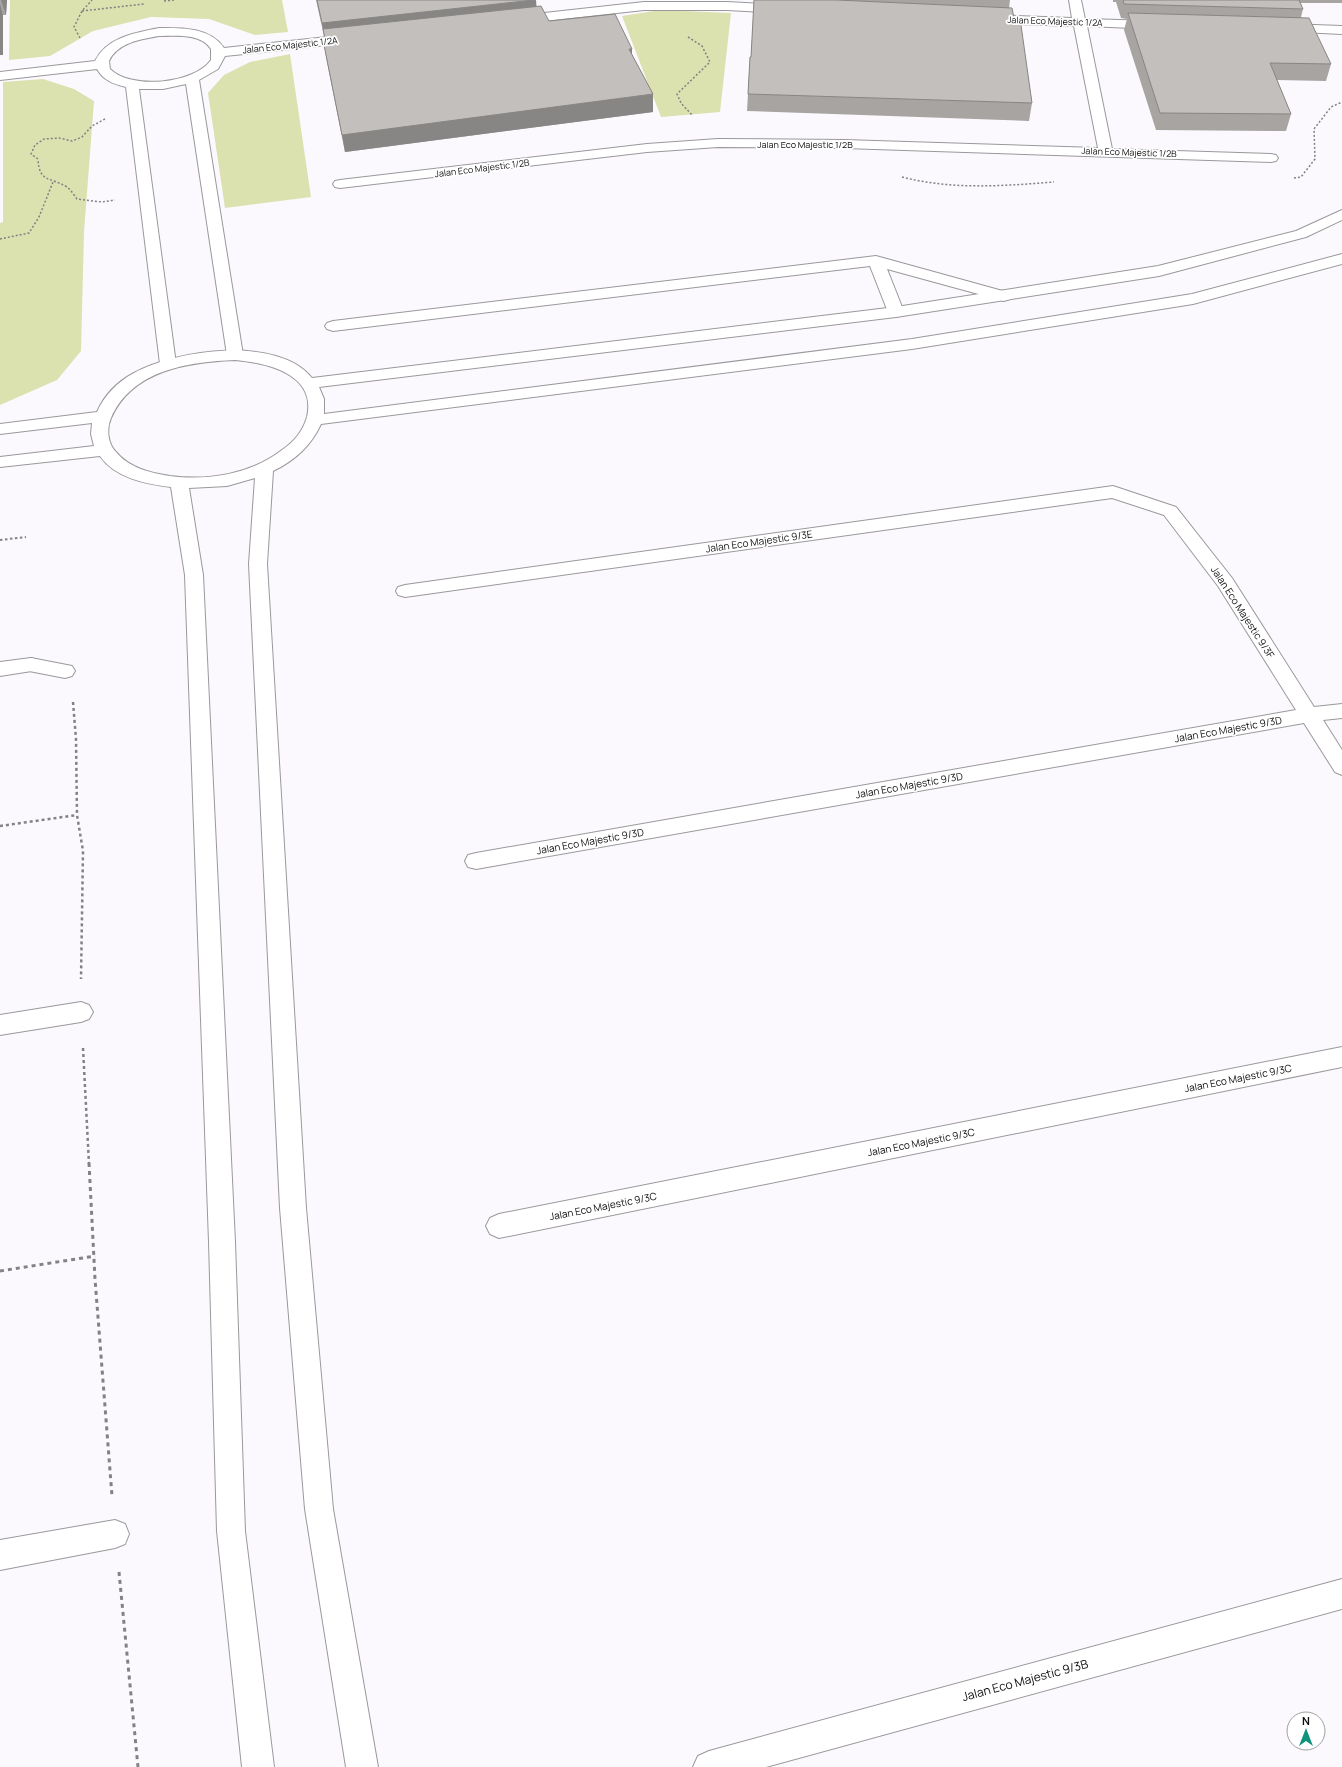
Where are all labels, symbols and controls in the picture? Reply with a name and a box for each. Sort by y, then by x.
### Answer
street label: Jalan Eco Majestic 1/2A [1007,13,1103,29]
street label: Jalan Eco Majestic 1/2A [242,34,338,56]
street label: Jalan Eco Majestic 1/2B [757,138,853,151]
street label: Jalan Eco Majestic 1/2B [1081,144,1177,160]
street label: Jalan Eco Majestic 1/2B [434,156,531,180]
street label: Jalan Eco Majestic 9/3E [705,527,814,555]
street label: Jalan Eco Majestic 9/3F [1208,563,1278,661]
street label: Jalan Eco Majestic 9/3D [1173,713,1283,745]
street label: Jalan Eco Majestic 9/3D [854,769,964,801]
street label: Jalan Eco Majestic 9/3D [535,825,645,857]
street label: Jalan Eco Majestic 9/3C [1183,1061,1293,1095]
street label: Jalan Eco Majestic 9/3C [866,1125,976,1159]
street label: Jalan Eco Majestic 9/3C [548,1189,658,1223]
street label: Jalan Eco Majestic 9/3B [960,1655,1090,1705]
north arrow [1286,1711,1326,1751]
text: N [1302,1713,1310,1728]

